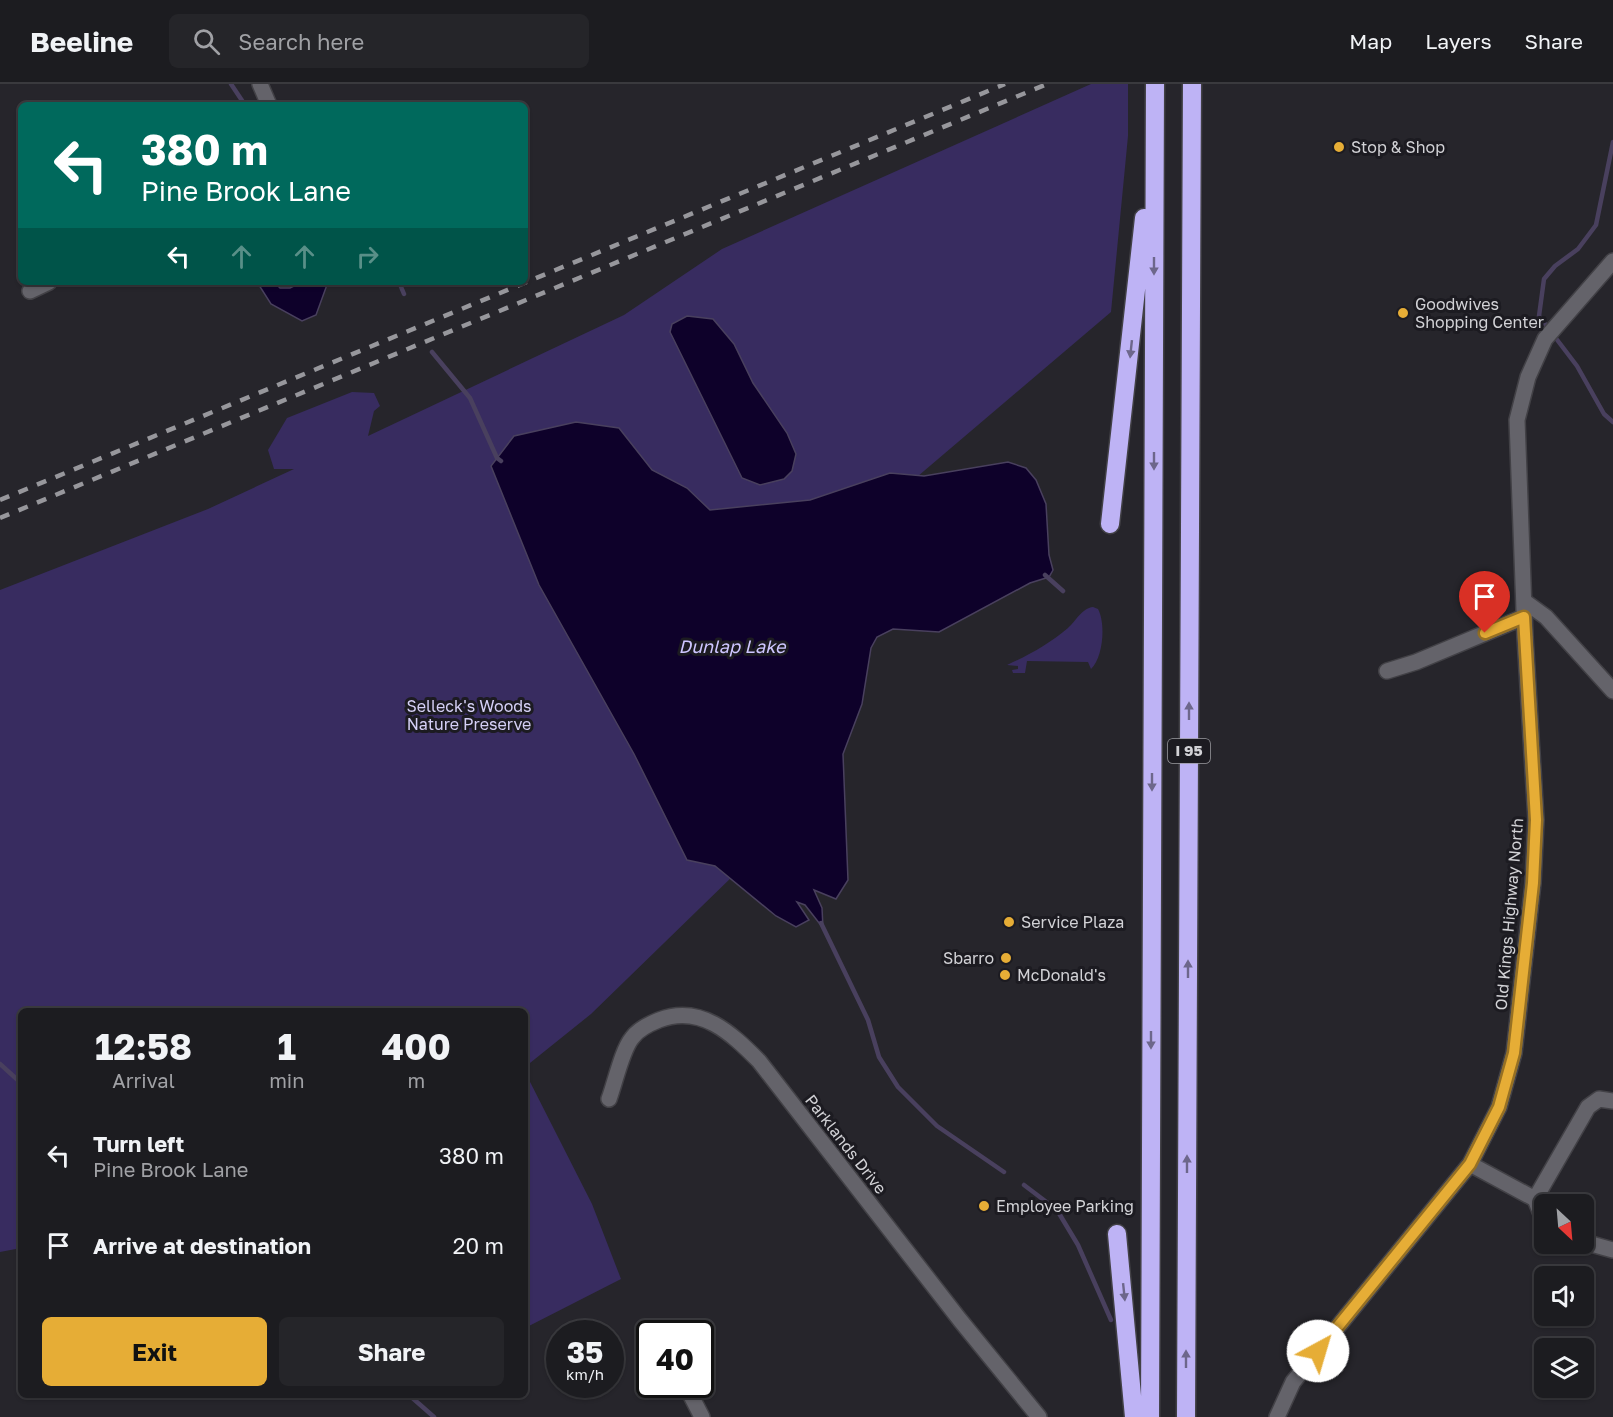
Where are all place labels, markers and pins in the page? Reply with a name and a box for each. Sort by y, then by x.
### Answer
place label: Stop & Shop [1351,137,1445,157]
marker: Stop & Shop [1332,140,1346,154]
place label: Goodwives Shopping Center [1415,294,1544,332]
marker: Goodwives Shopping Center [1396,306,1410,320]
pin [1459,571,1510,633]
place label: Service Plaza [1021,912,1124,932]
marker: Service Plaza [1002,915,1016,929]
place label: Sbarro [943,948,994,968]
marker: Sbarro [999,951,1013,965]
place label: McDonald's [1017,965,1106,985]
marker: McDonald's [998,968,1012,982]
place label: Employee Parking [996,1196,1134,1216]
marker: Employee Parking [977,1199,991,1213]

